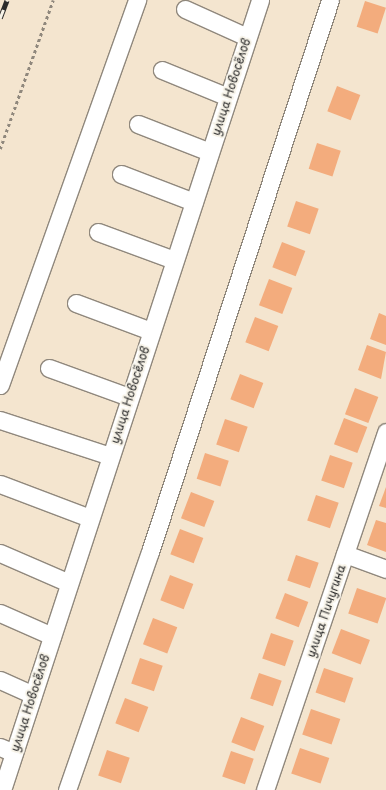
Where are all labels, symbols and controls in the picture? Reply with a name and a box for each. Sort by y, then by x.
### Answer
street label: улица Новосёлов [208,36,254,138]
street label: улица Новосёлов [107,344,153,446]
street label: улица Пичугина [303,563,349,659]
street label: улица Новосёлов [7,652,53,754]

